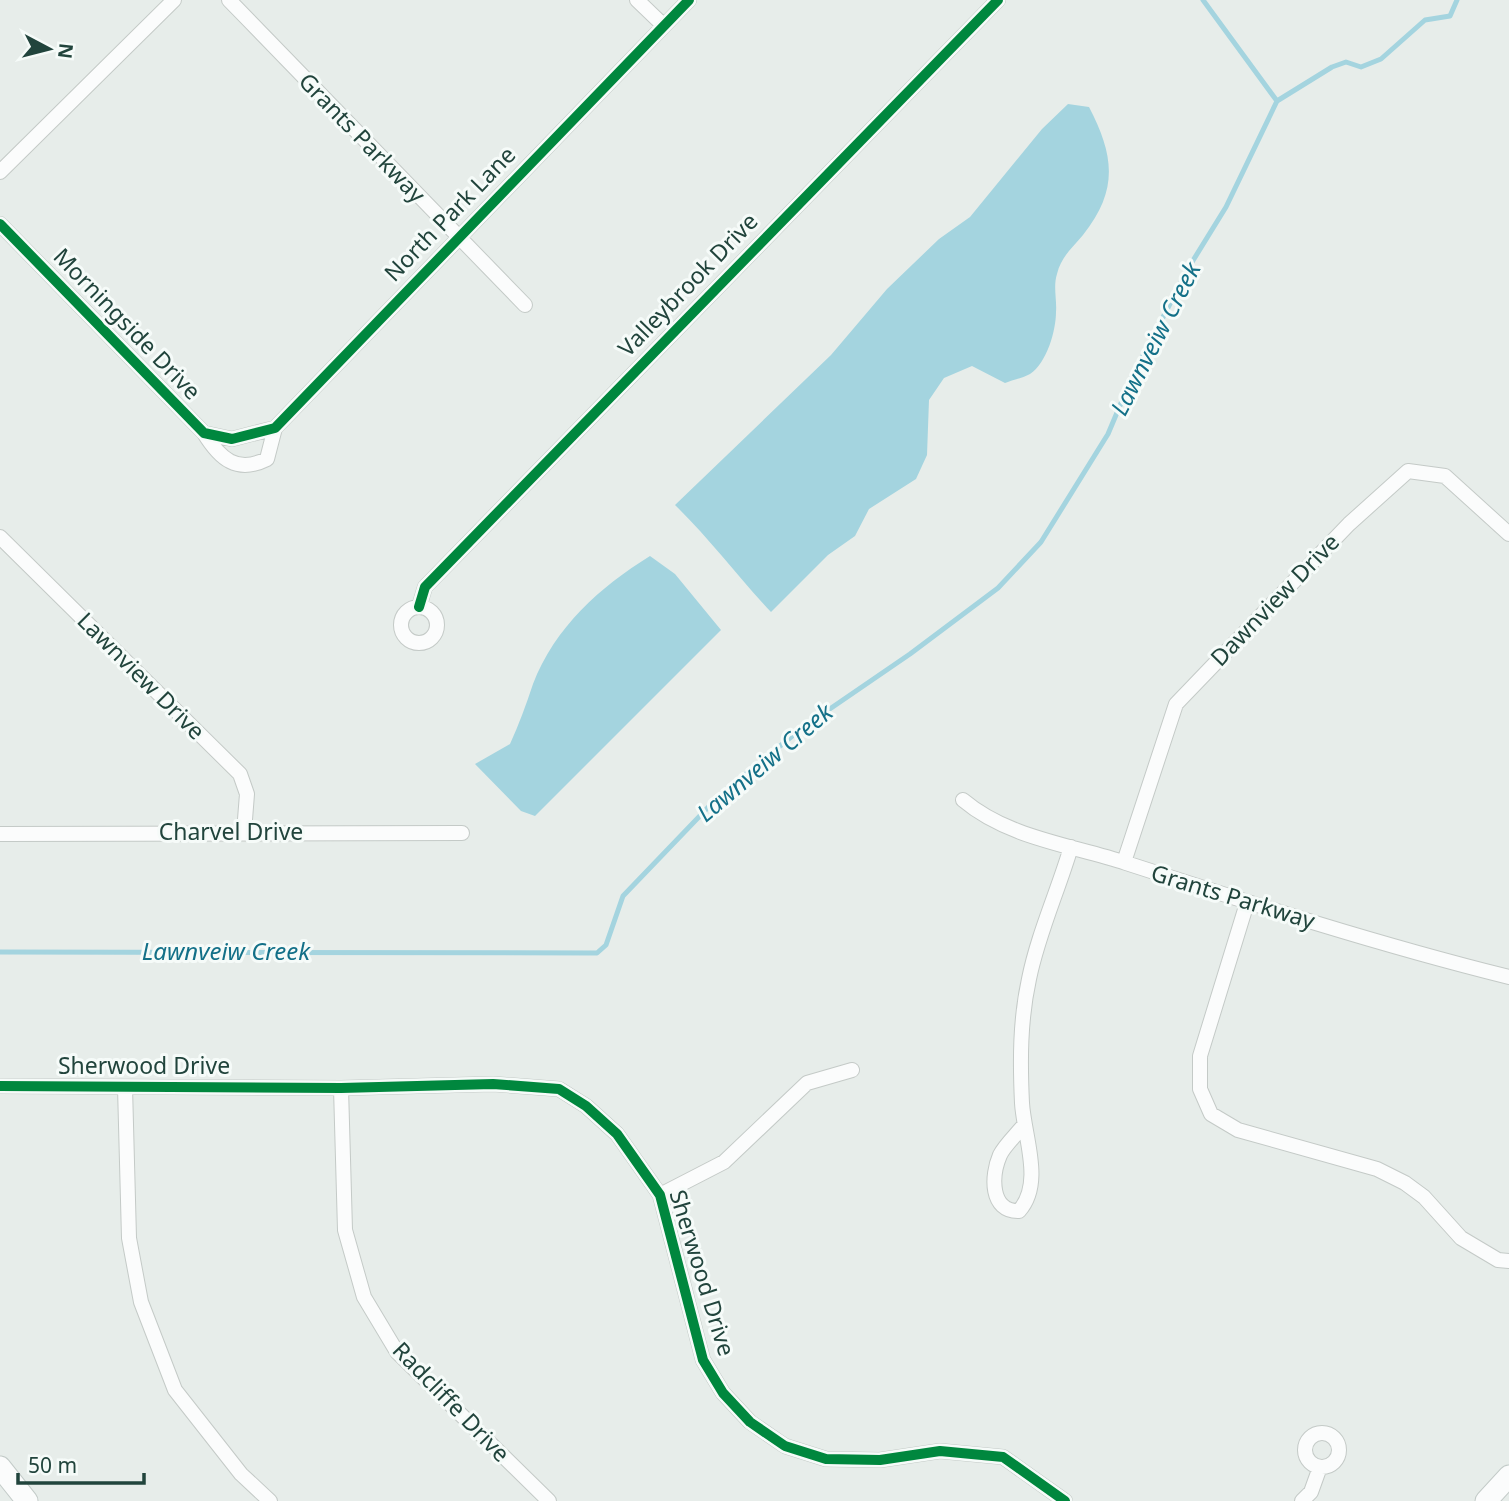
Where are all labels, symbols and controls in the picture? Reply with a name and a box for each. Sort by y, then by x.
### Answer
north arrow [14,14,84,84]
text: N [52,42,80,60]
street label: Grants Parkway [292,65,433,210]
street label: North Park Lane [377,139,522,288]
street label: Valleybrook Drive [610,205,764,363]
street label: Morningside Drive [47,240,209,406]
water label: Lawnveiw Creek [1102,255,1208,421]
street label: Dawnview Drive [1203,526,1346,673]
street label: Lawnview Drive [71,604,213,746]
water label: Lawnveiw Creek [689,694,840,829]
street label: Charvel Drive [159,815,303,847]
street label: Grants Parkway [1148,856,1319,936]
water label: Lawnveiw Creek [142,934,311,967]
street label: Sherwood Drive [58,1049,230,1081]
street label: Sherwood Drive [662,1186,743,1360]
street label: Radcliffe Drive [386,1334,517,1469]
scale bar [18,1442,144,1486]
text: 50 m [28,1451,77,1479]

